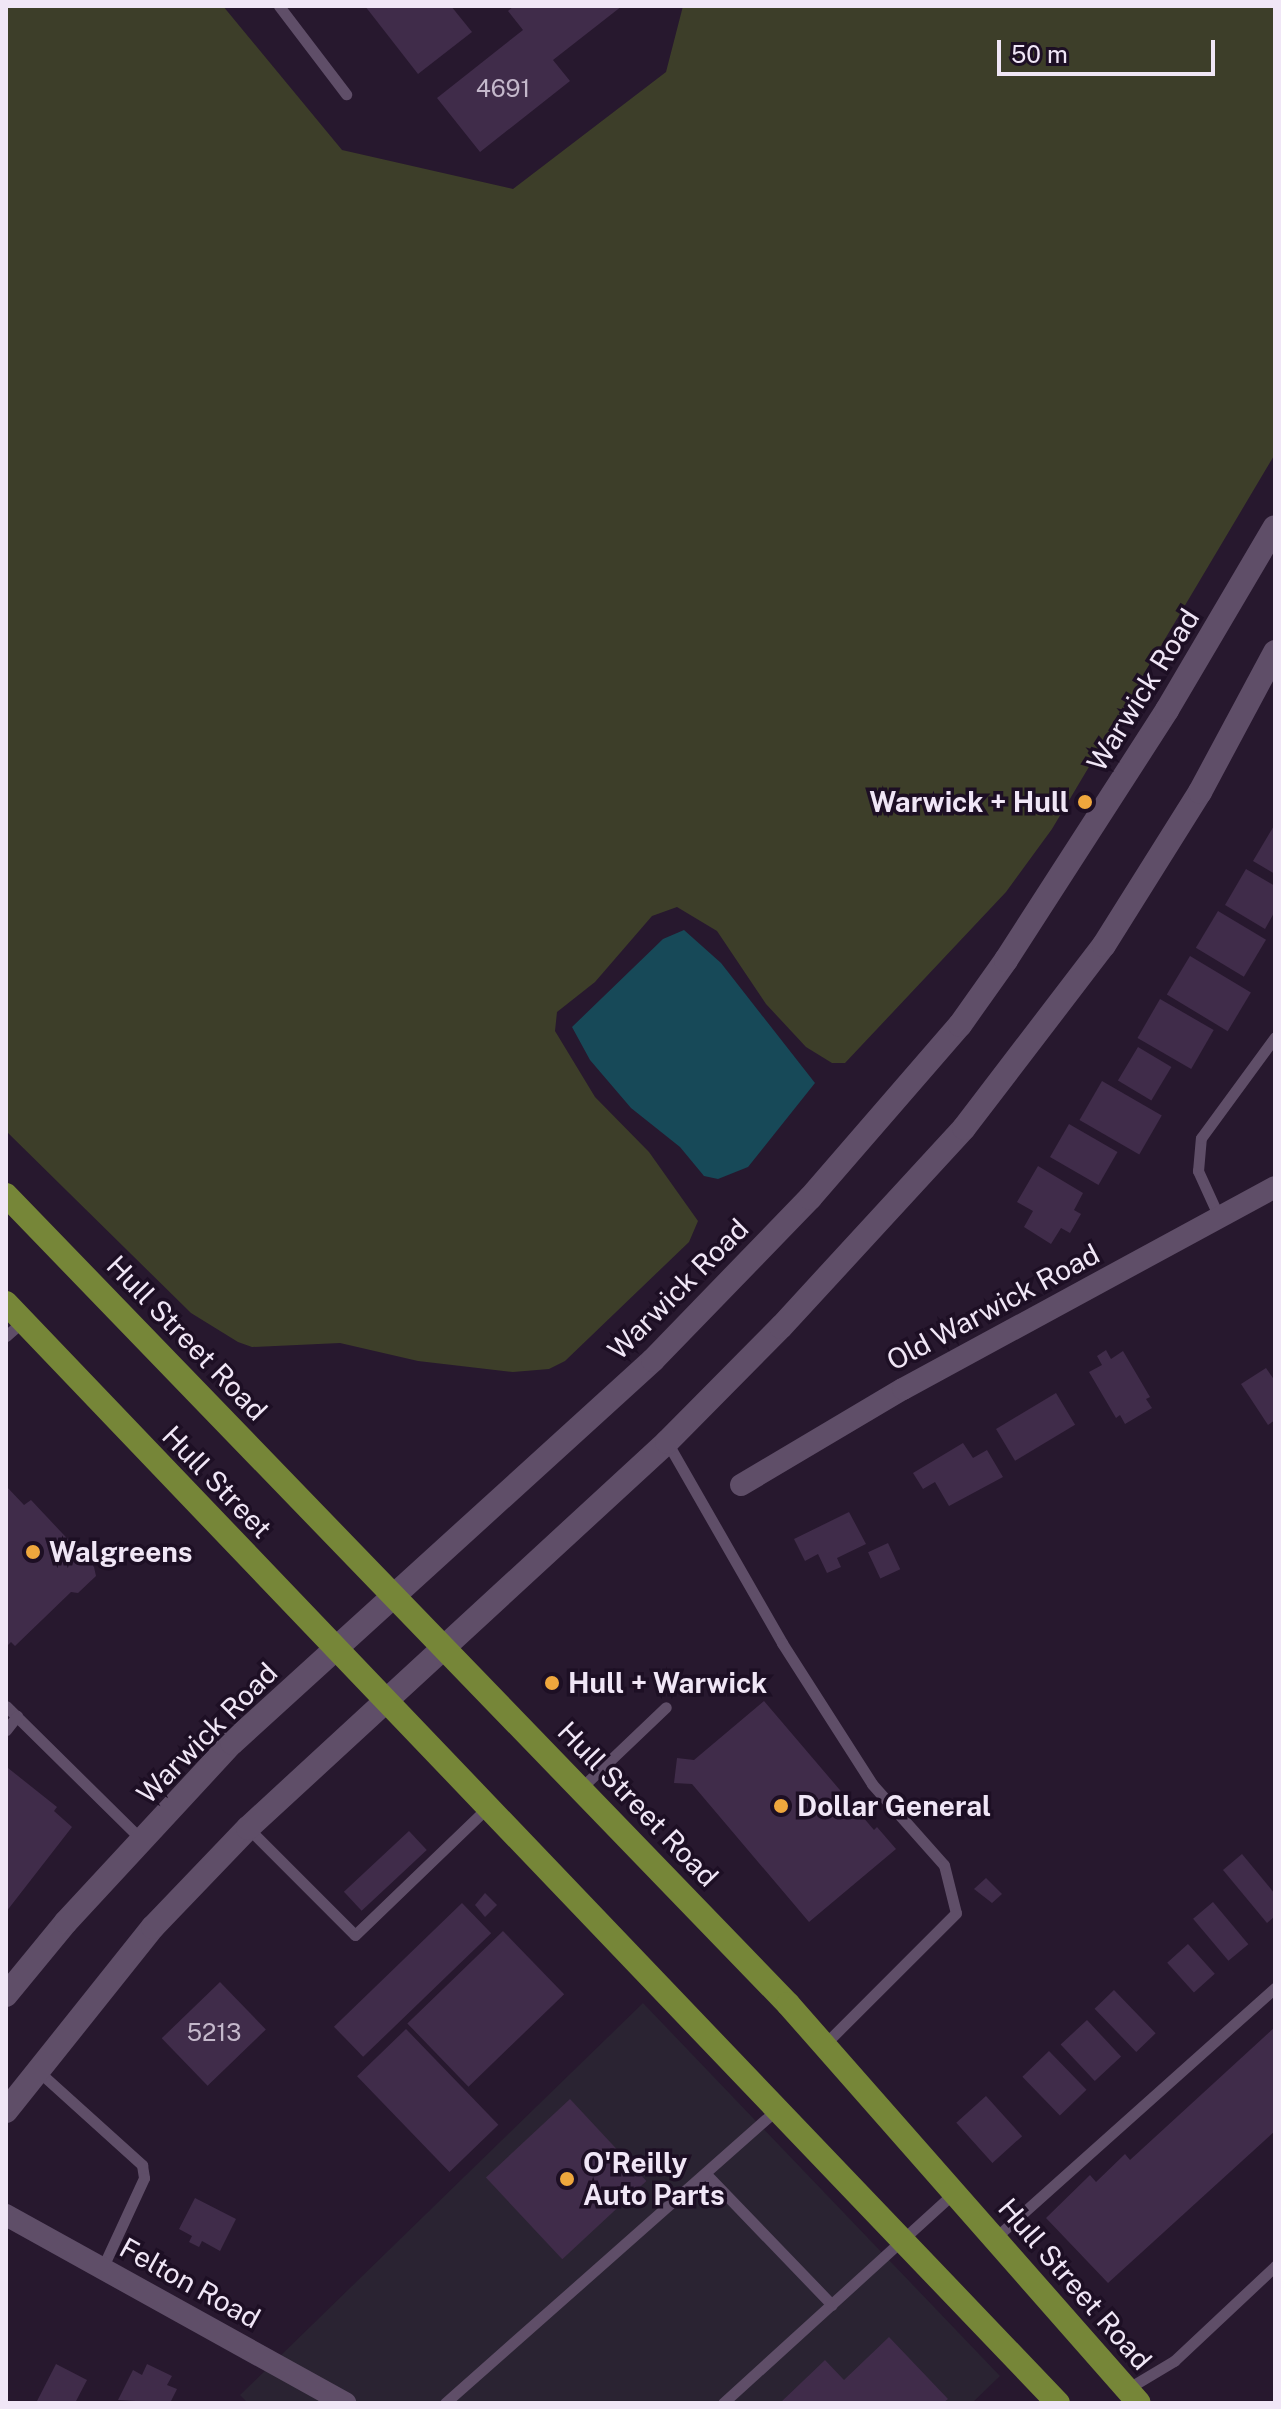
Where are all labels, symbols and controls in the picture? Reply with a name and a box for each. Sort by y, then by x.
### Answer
scale bar [1001,24,1219,74]
text: 50 m [1011,40,1068,68]
house number: 4691 [476,75,530,103]
street label: Warwick Road [1080,603,1206,777]
place label: Warwick + Hull [869,785,1069,819]
marker: Warwick + Hull [1076,793,1094,811]
street label: Warwick Road [601,1212,755,1366]
street label: Old Warwick Road [881,1237,1105,1377]
street label: Hull Street Road [100,1249,274,1427]
street label: Hull Street [155,1419,279,1545]
place label: Walgreens [49,1535,193,1569]
marker: Walgreens [24,1543,42,1561]
street label: Warwick Road [130,1656,284,1810]
place label: Hull + Warwick [568,1666,768,1700]
marker: Hull + Warwick [543,1674,561,1692]
street label: Hull Street Road [551,1715,725,1893]
place label: Dollar General [797,1789,991,1823]
marker: Dollar General [772,1797,790,1815]
house number: 5213 [187,2019,241,2047]
place label: O'Reilly Auto Parts [583,2146,725,2212]
marker: O'Reilly Auto Parts [558,2170,576,2188]
street label: Hull Street Road [991,2191,1159,2377]
street label: Felton Road [114,2231,266,2335]

